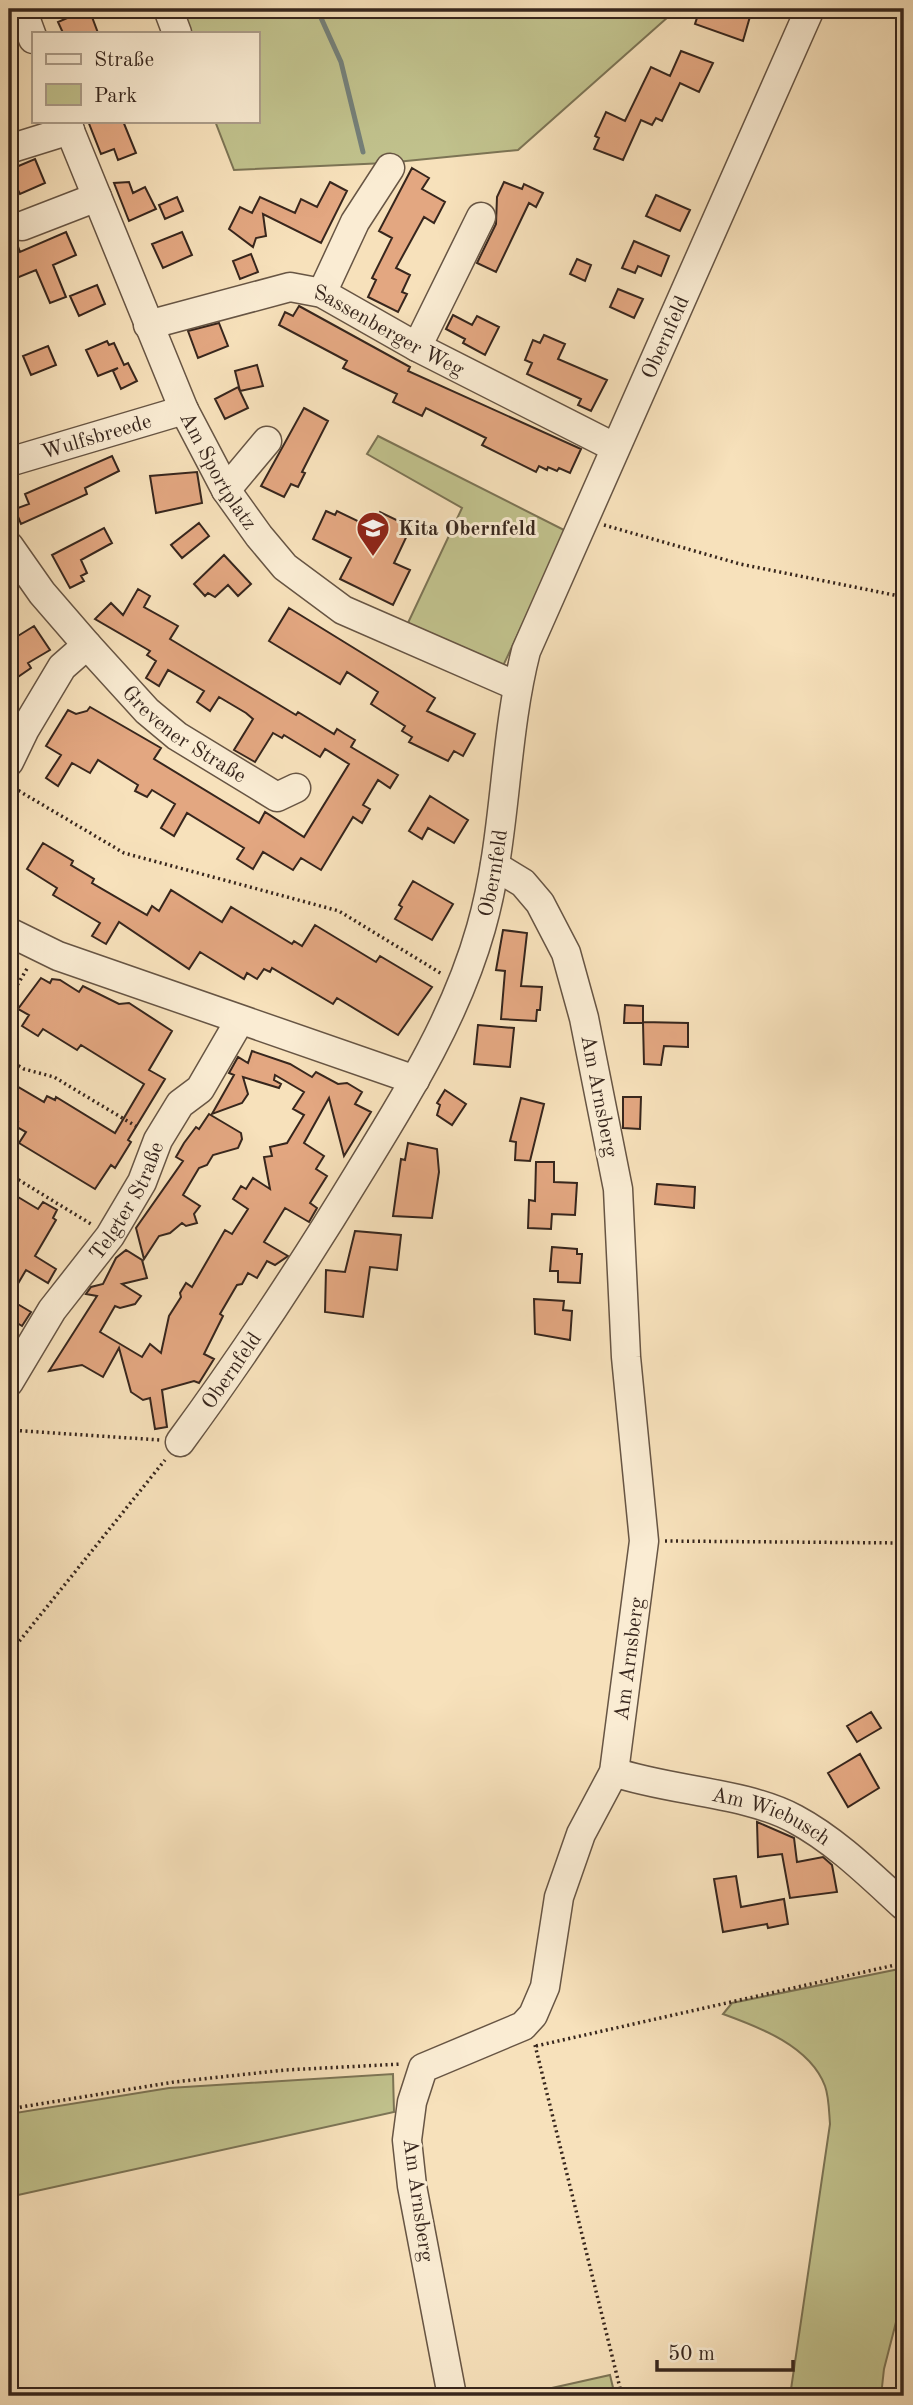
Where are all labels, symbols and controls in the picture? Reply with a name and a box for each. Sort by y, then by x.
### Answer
legend [32,32,259,122]
text: Straße [94,50,154,71]
text: Park [94,86,137,107]
street label: Sassenberger Weg [312,283,468,381]
street label: Obernfeld [639,293,694,382]
street label: Am Sportplatz [175,409,260,534]
street label: Wulfsbreede [39,411,154,464]
school or university icon: Kita Obernfeld [354,509,392,558]
place label: Kita Obernfeld [398,519,536,540]
street label: Grevener Straße [118,682,249,787]
street label: Obernfeld [475,828,512,919]
street label: Am Arnsberg [576,1033,621,1160]
street label: Telgter Straße [86,1139,168,1265]
street label: Obernfeld [198,1329,266,1413]
street label: Am Arnsberg [612,1596,649,1722]
street label: Am Wiebusch [710,1785,834,1850]
street label: Am Arnsberg [398,2137,437,2264]
scale bar [657,2328,794,2372]
text: 50 m [668,2344,715,2365]

